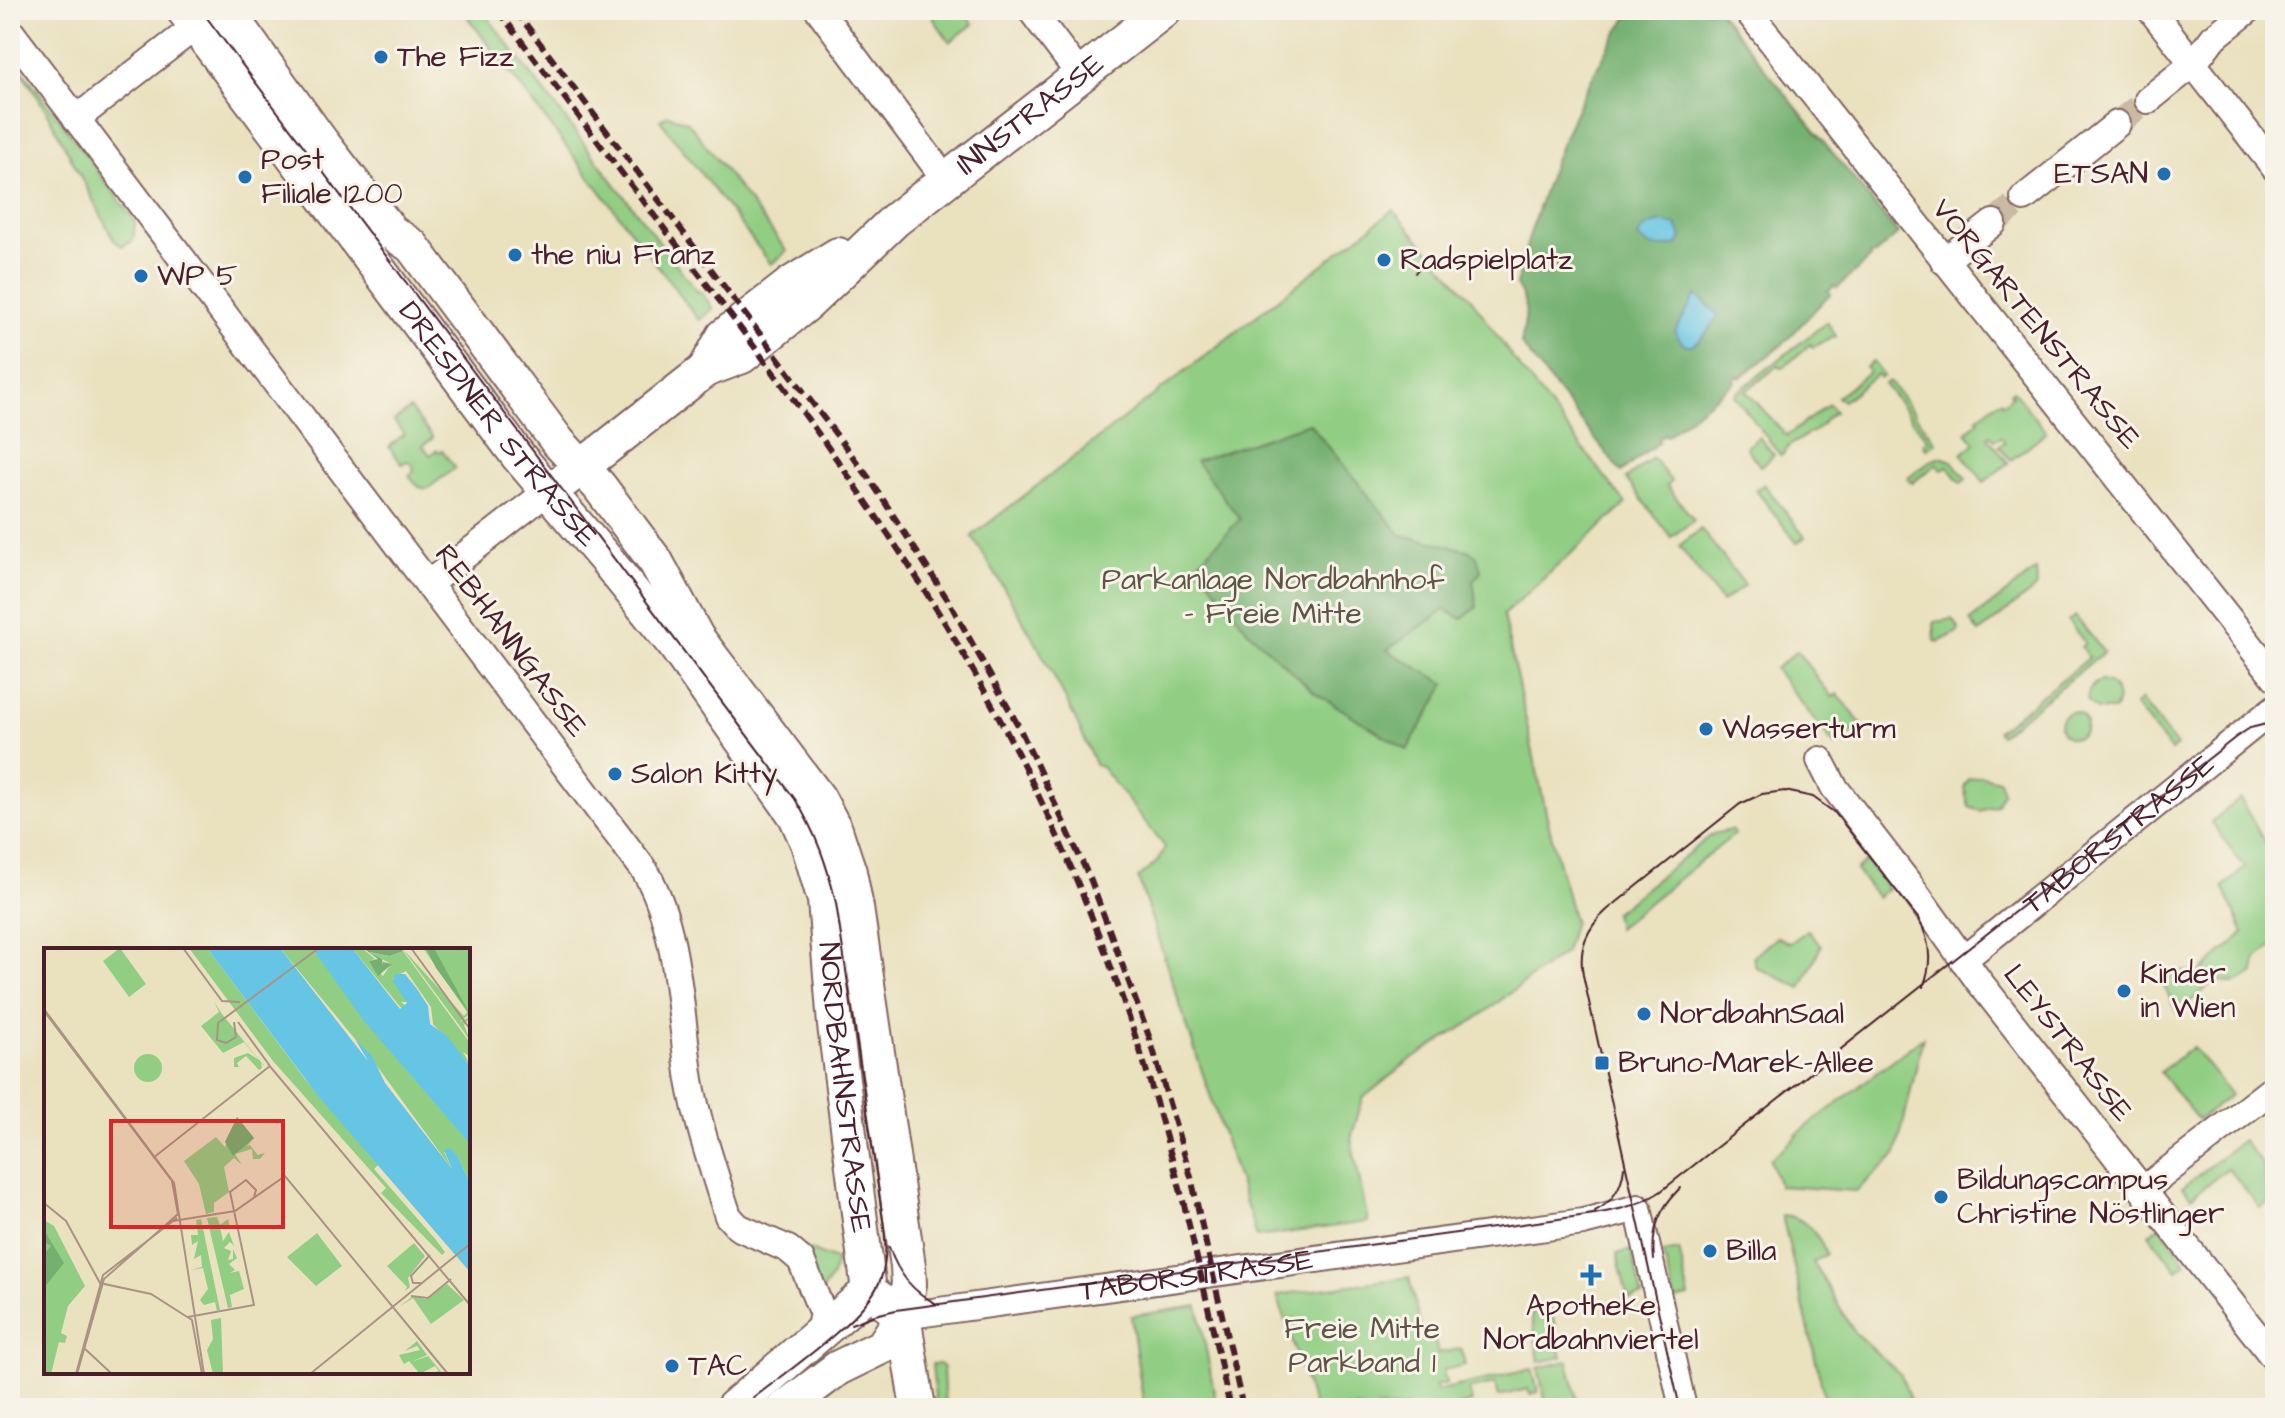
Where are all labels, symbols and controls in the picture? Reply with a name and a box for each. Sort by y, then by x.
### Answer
place label: The Fizz [397,36,514,78]
street label: INNSTRASSE [947,43,1113,186]
marker: The Fizz [372,48,390,66]
place label: Post Filiale 1200 [261,139,403,215]
place label: ETSAN [2054,153,2148,195]
marker: ETSAN [2155,165,2173,183]
marker: Post Filiale 1200 [236,168,254,186]
street label: VORGARTENSTRASSE [1922,190,2151,459]
place label: the niu Franz [531,234,716,276]
place label: Radspielplatz [1400,239,1573,281]
marker: the niu Franz [506,246,524,264]
marker: Radspielplatz [1375,251,1393,269]
place label: WP 5 [157,255,238,297]
marker: WP 5 [132,267,150,285]
street label: DRESDNER STRASSE [388,293,608,557]
street label: REBHANNGASSE [424,536,598,746]
park label: Parkanlage Nordbahnhof - Freie Mitte [1102,559,1444,635]
place label: Wasserturm [1722,708,1896,750]
marker: Wasserturm [1697,720,1715,738]
street label: TABORSTRASSE [2014,744,2224,925]
place label: Salon Kitty [631,753,778,796]
marker: Salon Kitty [606,765,624,783]
street label: NORDBAHNSTRASSE [807,941,882,1236]
inset map [44,948,470,1374]
place label: Kinder in Wien [2140,953,2236,1029]
street label: LEYSTRASSE [1993,955,2143,1131]
marker: Kinder in Wien [2115,982,2133,1000]
place label: NordbahnSaal [1660,993,1844,1035]
marker: NordbahnSaal [1635,1005,1653,1023]
place label: Bruno-Marek-Allee [1618,1042,1874,1084]
marker: Bruno-Marek-Allee [1593,1054,1611,1072]
place label: Bildungscampus Christine Nöstlinger [1957,1159,2225,1236]
marker: Bildungscampus Christine Nöstlinger [1932,1188,1950,1206]
place label: Billa [1726,1230,1777,1272]
street label: TABORSTRASSE [1077,1238,1316,1312]
marker: Billa [1701,1242,1719,1260]
marker: Apotheke Nordbahnviertel [1582,1266,1600,1284]
place label: Apotheke Nordbahnviertel [1483,1285,1699,1361]
park label: Freie Mitte Parkband 1 [1284,1308,1440,1384]
place label: TAC [688,1345,747,1387]
marker: TAC [663,1357,681,1375]

